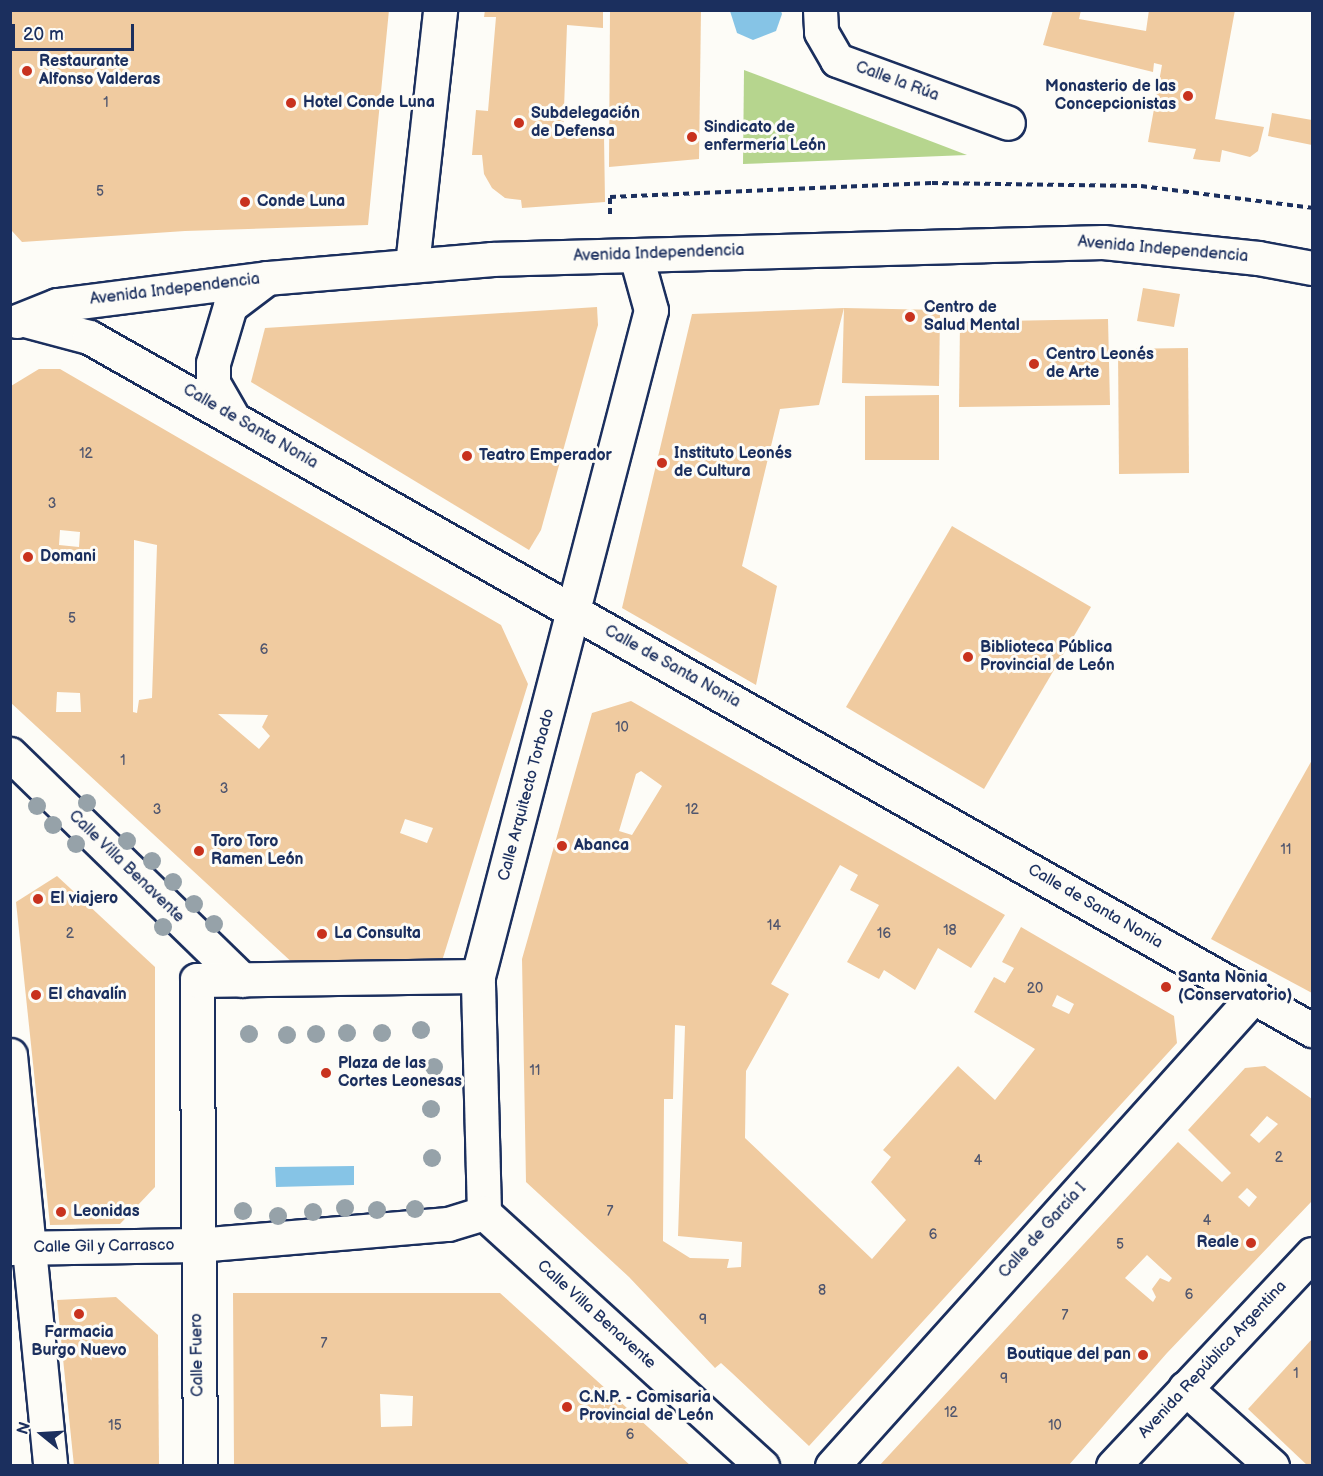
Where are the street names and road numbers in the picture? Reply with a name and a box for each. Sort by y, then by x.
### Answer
street label: Calle la Rúa [853,58,941,106]
street label: Avenida Independencia [1077,233,1249,267]
street label: Avenida Independencia [573,241,745,267]
street label: Avenida Independencia [89,270,261,310]
street label: Calle de Santa Nonia [179,380,321,474]
street label: Calle de Santa Nonia [601,622,743,712]
street label: Calle Arquitecto Torbado [495,707,559,883]
street label: Calle Villa Benavente [64,807,188,927]
street label: Calle de Santa Nonia [1024,860,1166,954]
street label: Calle de García I [995,1179,1091,1283]
street label: Calle Gil y Carrasco [32,1236,176,1258]
street label: Calle Villa Benavente [532,1256,660,1374]
street label: Avenida República Argentina [1135,1277,1291,1443]
street label: Calle Fuero [188,1313,208,1397]

